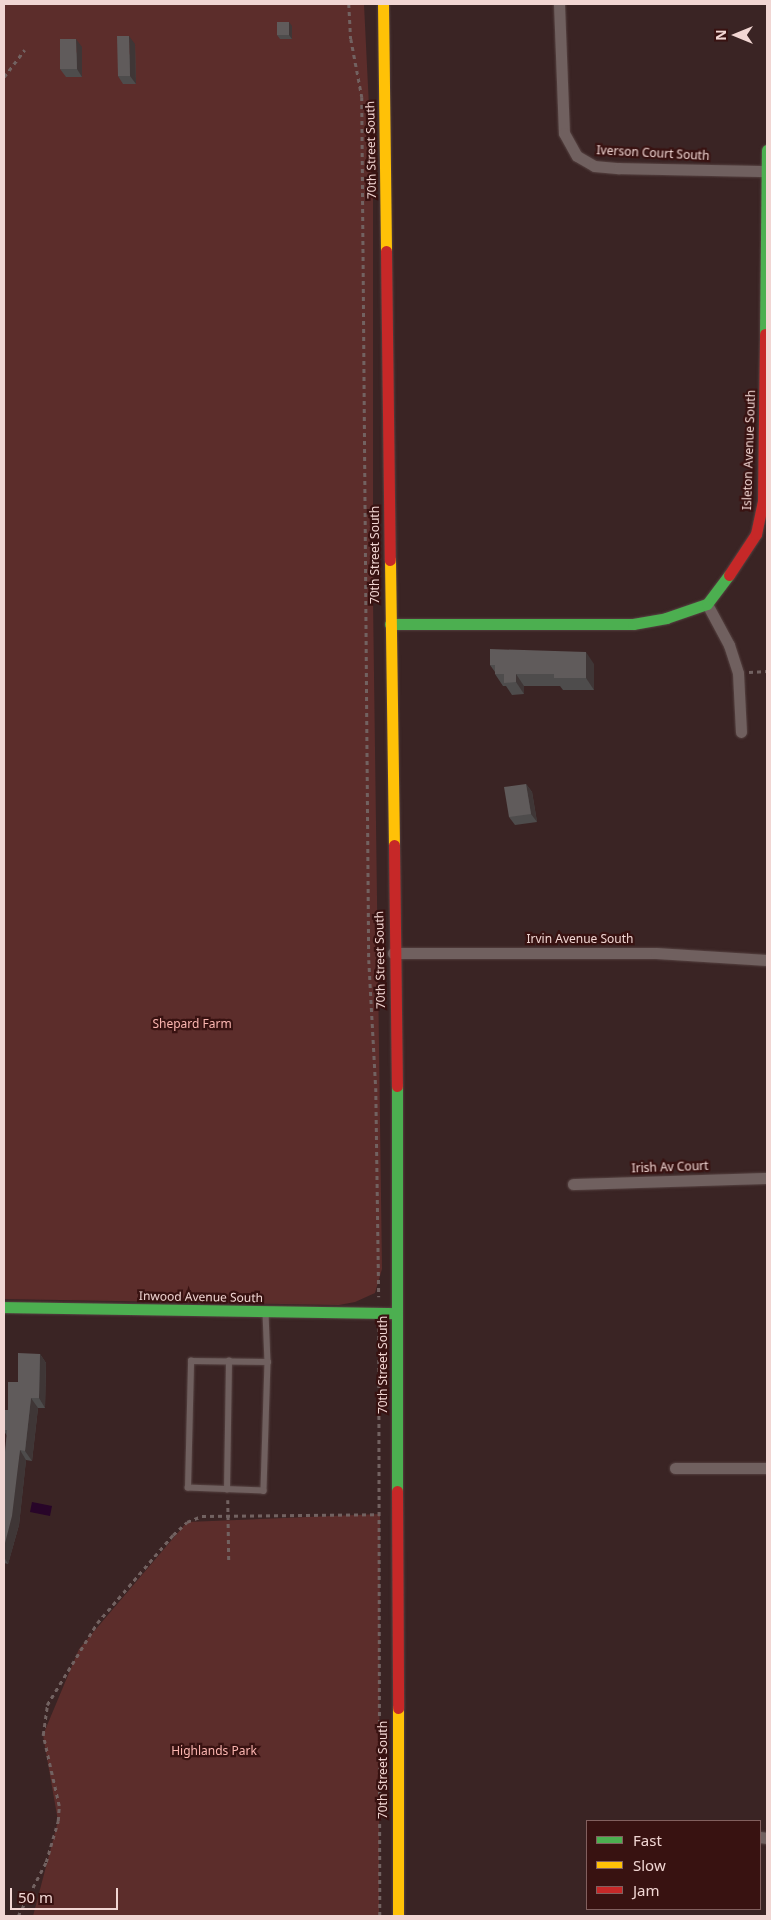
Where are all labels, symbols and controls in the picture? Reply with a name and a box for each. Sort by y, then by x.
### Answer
north arrow [711,10,761,60]
text: N [711,29,730,41]
street label: 70th Street South [363,101,379,199]
street label: Iverson Court South [596,143,710,163]
street label: Isleton Avenue South [740,390,758,510]
street label: 70th Street South [368,506,382,604]
street label: 70th Street South [372,911,388,1009]
street label: Irvin Avenue South [526,932,634,946]
park label: Shepard Farm [152,1017,232,1031]
street label: Irish Av Court [631,1158,709,1176]
street label: Inwood Avenue South [139,1289,263,1305]
street label: 70th Street South [376,1316,390,1414]
street label: 70th Street South [376,1721,390,1819]
park label: Highlands Park [171,1744,257,1758]
legend [586,1820,761,1910]
text: Fast [633,1830,662,1850]
text: Slow [633,1855,666,1875]
scale bar [12,1878,120,1910]
text: Jam [633,1880,660,1900]
text: 50 m [18,1887,53,1907]

